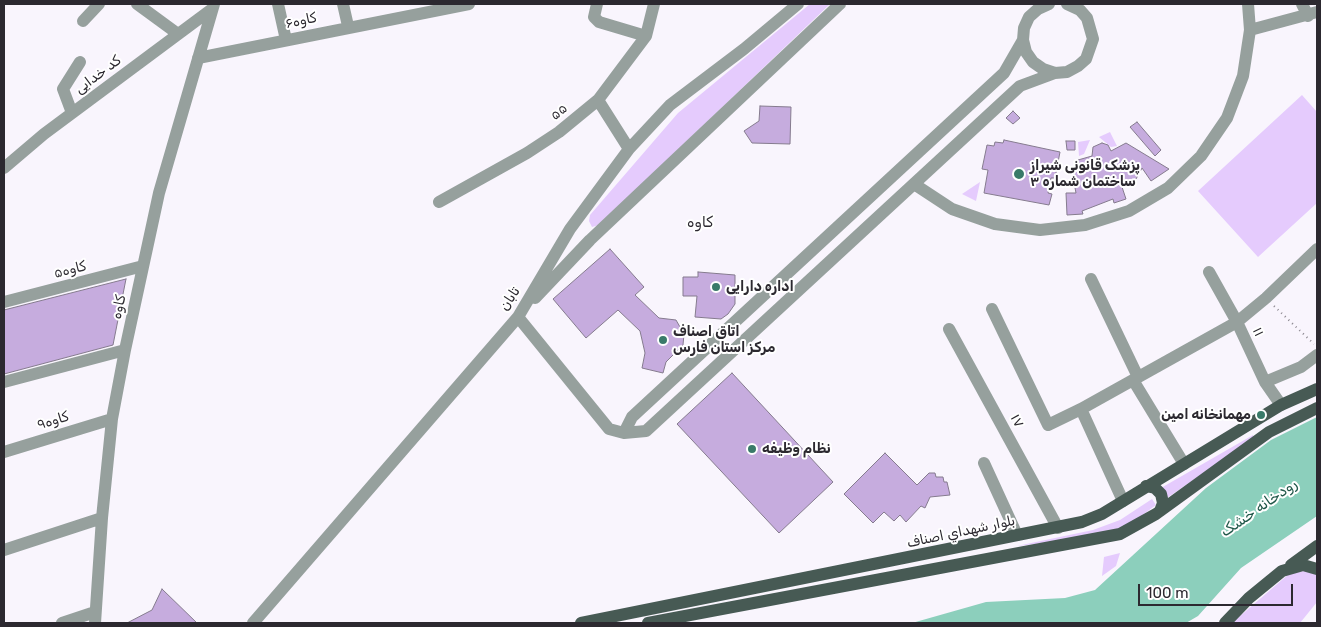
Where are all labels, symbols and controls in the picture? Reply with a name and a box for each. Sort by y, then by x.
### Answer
street label: کاوه۶ [284,9,318,33]
street label: کد خدایی [72,52,124,98]
street label: ۵۵ [547,100,571,124]
place label: پزشک قانونی شیراز ساختمان شماره ٣ [1030,158,1140,190]
marker: پزشک قانونی شیراز ساختمان شماره ٣ [1012,167,1026,181]
district label: کاوه [687,214,713,232]
street label: کاوه۵ [52,258,88,282]
place label: اداره دارایی [726,279,794,295]
marker: اداره دارایی [710,281,722,293]
street label: تابان [496,284,524,314]
street label: کاوه [108,293,130,321]
place label: اتاق اصناف مرکز استان فارس [673,324,775,357]
street label: ۱۱ [1249,324,1267,340]
marker: اتاق اصناف مرکز استان فارس [657,334,669,346]
place label: مهمانخانه امین [1161,407,1251,423]
street label: کاوه۹ [35,408,71,434]
marker: مهمانخانه امین [1255,409,1267,421]
street label: ۱۷ [1006,411,1028,431]
place label: نظام وظیفه [762,441,831,457]
marker: نظام وظیفه [746,443,758,455]
water label: رودخانه خشک [1217,475,1301,541]
street label: بلوار شهداي اصناف [905,512,1017,552]
scale bar [1141,574,1296,606]
text: 100 m [1146,584,1188,602]

